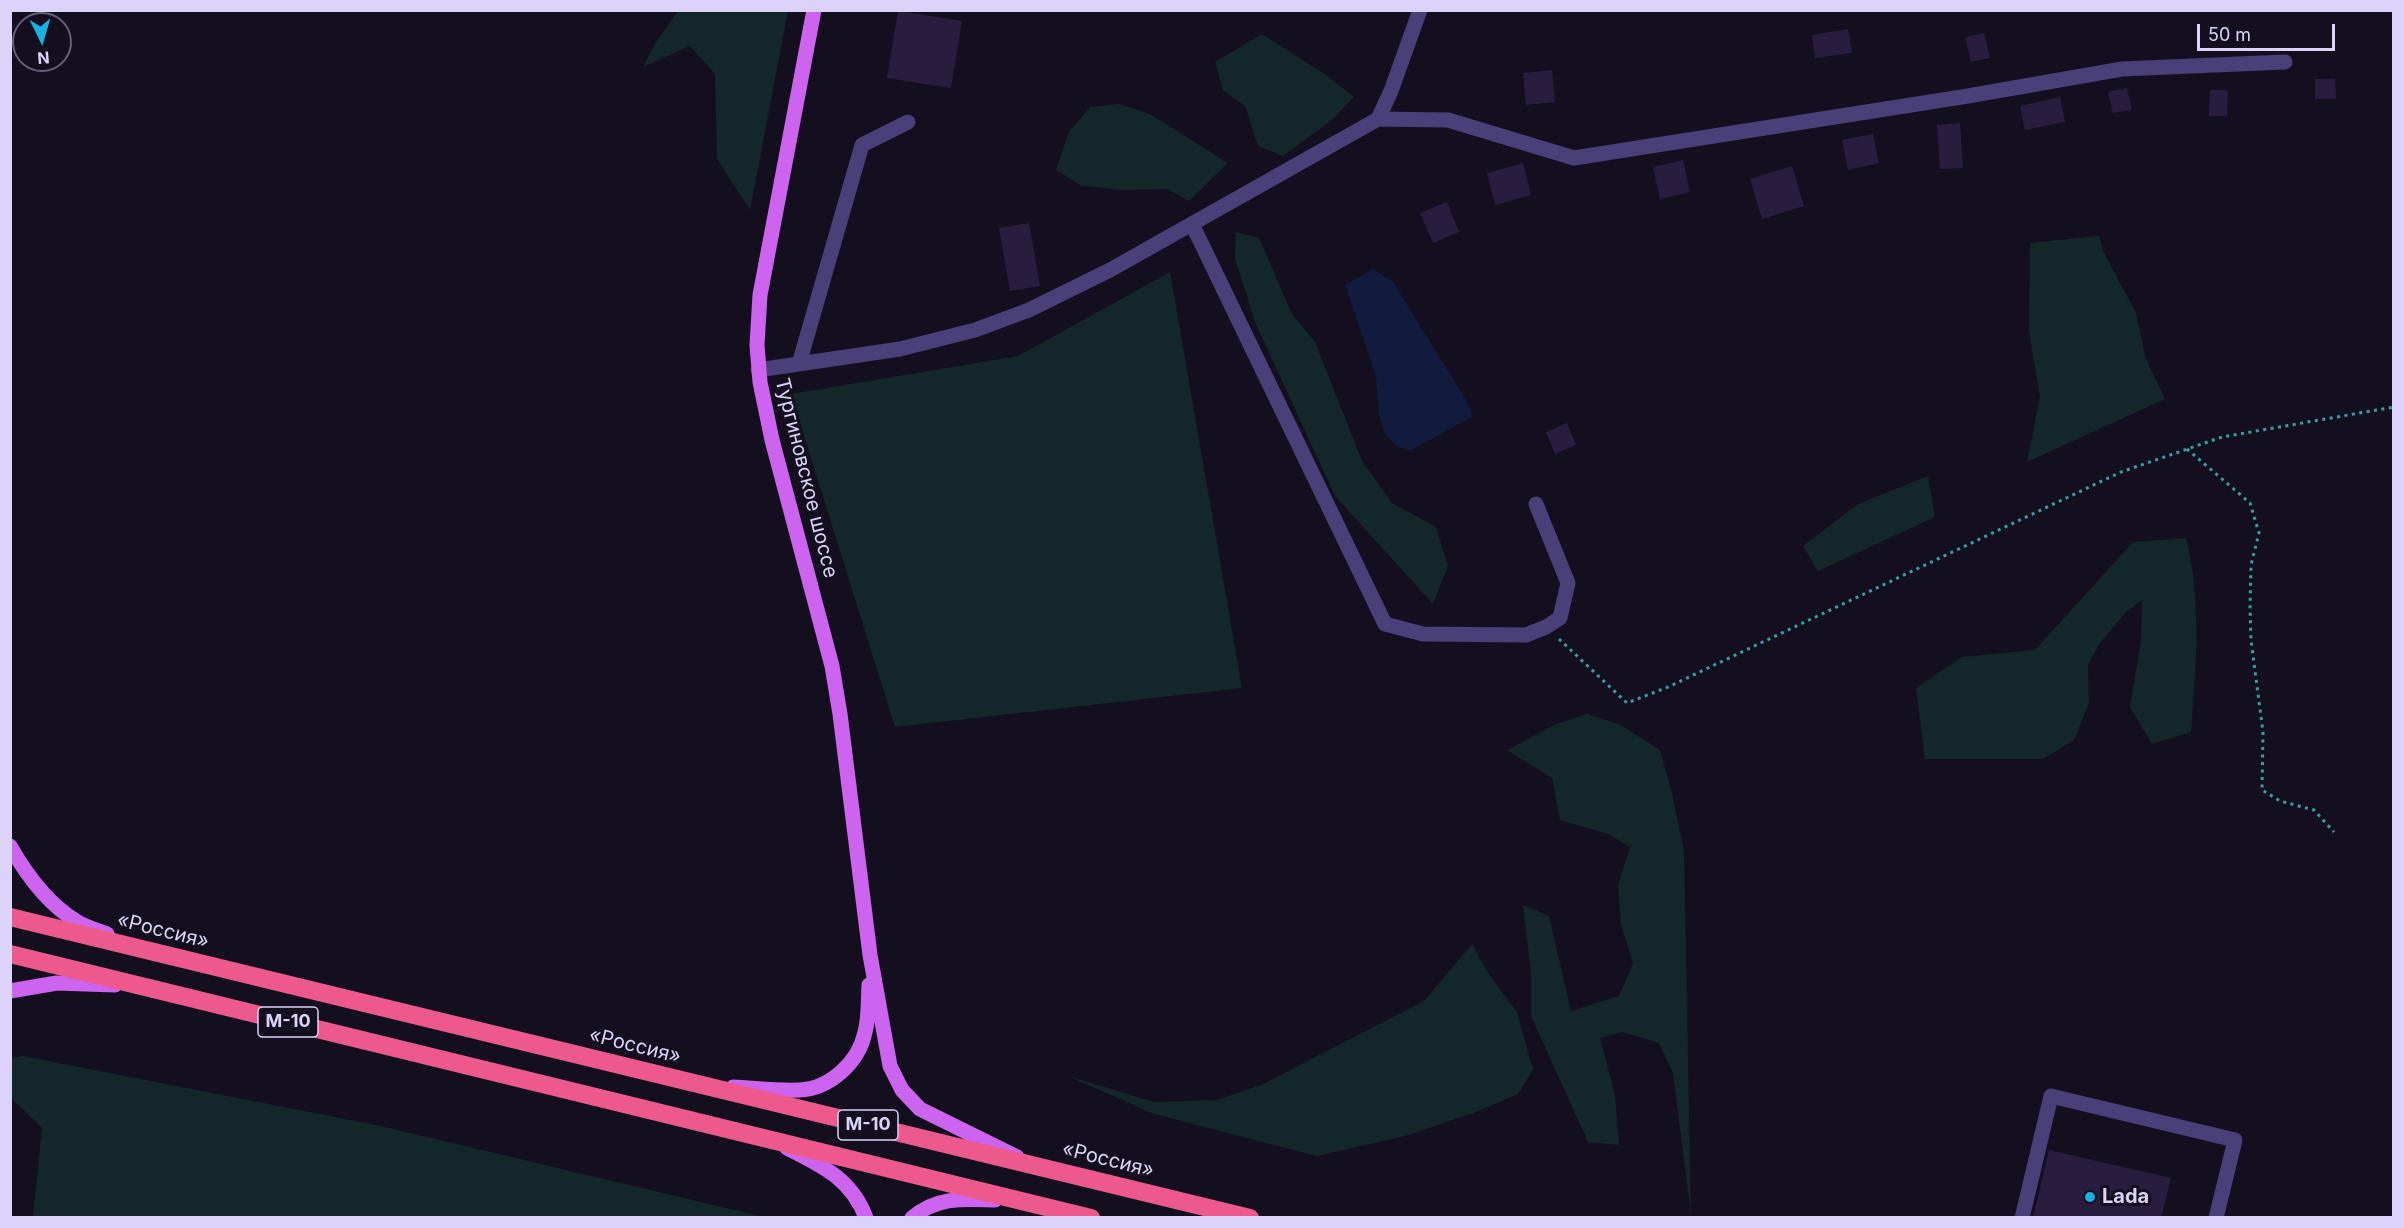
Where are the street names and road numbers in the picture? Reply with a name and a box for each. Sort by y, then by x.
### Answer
street label: Тургиновское шоссе [770,376,842,580]
street label: «Россия» [115,908,211,954]
road number: М-10 [258,1007,318,1037]
street label: «Россия» [587,1023,683,1069]
road number: М-10 [838,1110,898,1140]
street label: «Россия» [1060,1137,1156,1183]

